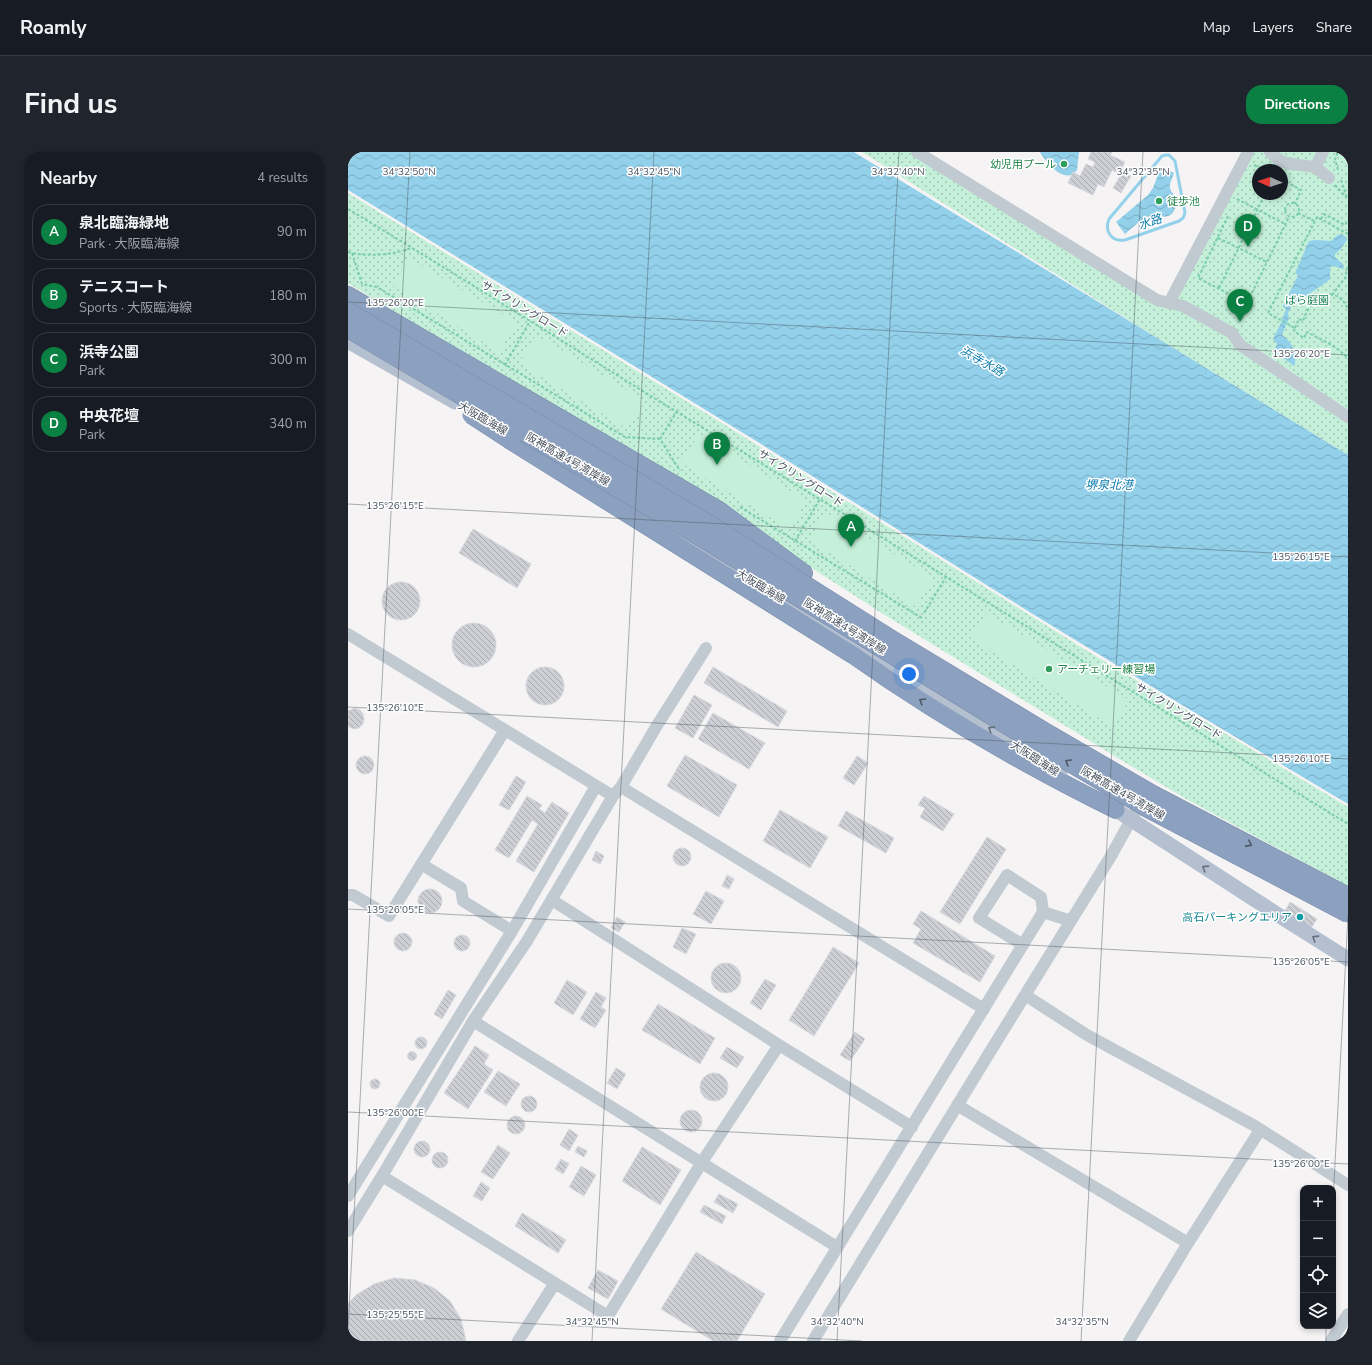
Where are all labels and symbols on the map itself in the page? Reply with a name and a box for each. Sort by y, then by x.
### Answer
place label: 幼児用プール [990,157,1056,172]
marker: 幼児用プール [1059,159,1069,169]
north arrow [1252,164,1288,200]
text: 34°32'50"N [382,165,436,179]
text: 34°32'45"N [627,165,681,179]
text: 34°32'40"N [871,165,925,179]
text: 34°32'35"N [1116,165,1170,179]
place label: 徒歩池 [1167,194,1200,209]
marker: 徒歩池 [1154,196,1164,206]
water label: 水路 [1136,210,1165,233]
pin: D [1235,214,1261,247]
street label: サイクリングロード [479,278,571,341]
pin: C [1227,289,1253,322]
park label: ばら庭園 [1285,293,1329,308]
text: 135°26'20"E [366,296,424,310]
water label: 浜寺水路 [957,342,1008,380]
text: 135°26'20"E [1272,347,1330,361]
street label: 大阪臨海線 [455,398,510,439]
street label: 阪神高速4号湾岸線 [523,429,612,490]
pin: B [704,432,730,465]
street label: サイクリングロード [755,446,847,511]
water label: 堺泉北港 [1085,477,1135,493]
text: 135°26'15"E [366,499,424,513]
pin: A [838,514,864,547]
text: 135°26'15"E [1272,550,1330,564]
street label: 大阪臨海線 [733,566,788,607]
street label: 阪神高速4号湾岸線 [801,595,889,658]
place label: アーチェリー練習場 [1057,662,1155,677]
your location [899,664,919,684]
marker: アーチェリー練習場 [1044,664,1054,674]
street label: サイクリングロード [1133,680,1225,743]
one-way arrow [919,699,926,706]
text: 135°26'10"E [366,701,424,715]
one-way arrow [988,726,995,734]
street label: 大阪臨海線 [1008,737,1062,780]
text: 135°26'10"E [1272,752,1330,766]
one-way arrow [1065,759,1072,766]
street label: 阪神高速4号湾岸線 [1078,763,1167,824]
one-way arrow [1245,840,1252,847]
one-way arrow [1203,866,1210,873]
text: 135°26'05"E [366,903,424,917]
place label: 高石パーキングエリア [1182,910,1292,925]
marker: 高石パーキングエリア [1295,912,1305,922]
one-way arrow [1312,936,1319,943]
text: 135°26'05"E [1272,955,1330,969]
text: 135°26'00"E [366,1106,424,1120]
text: 135°26'00"E [1272,1157,1330,1171]
text: 135°25'55"E [366,1308,424,1322]
text: 34°32'45"N [565,1315,619,1329]
text: 34°32'40"N [810,1315,864,1329]
text: 34°32'35"N [1055,1315,1109,1329]

